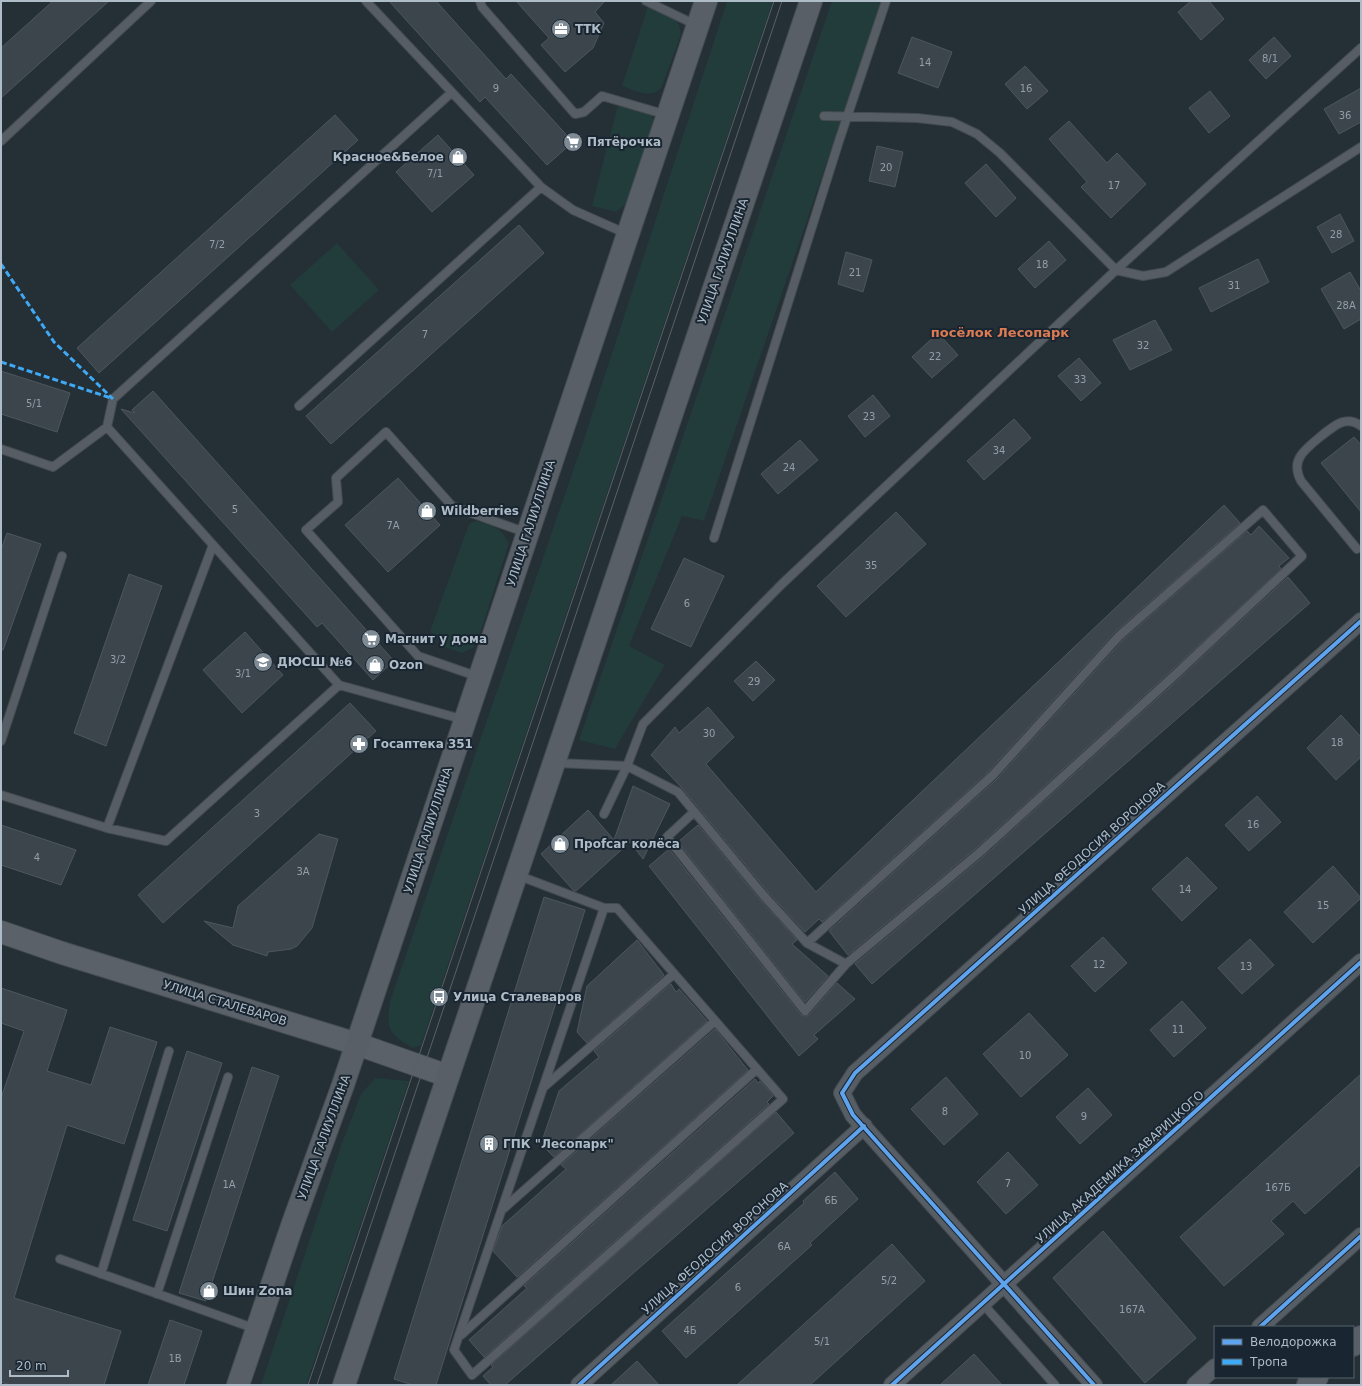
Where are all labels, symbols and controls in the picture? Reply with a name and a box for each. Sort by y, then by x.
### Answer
office icon: ТТК [550,18,572,40]
place label: ТТК [575,22,601,36]
house number: 8/1 [1262,53,1278,64]
house number: 14 [919,57,931,68]
house number: 9 [493,83,499,94]
house number: 16 [1020,83,1032,94]
house number: 36 [1339,110,1351,121]
supermarket icon: Пятёрочка [562,131,584,153]
place label: Пятёрочка [587,135,661,149]
shop icon: Красное&Белое [447,146,469,168]
place label: Красное&Белое [333,150,444,164]
house number: 20 [880,162,892,173]
house number: 7/1 [427,168,443,179]
house number: 17 [1108,180,1120,191]
street label: УЛИЦА ГАЛИУЛЛИНА [695,196,751,326]
house number: 28 [1330,229,1342,240]
house number: 7/2 [209,239,225,250]
house number: 18 [1036,259,1048,270]
house number: 21 [849,267,861,278]
house number: 31 [1228,280,1240,291]
house number: 28А [1336,300,1356,311]
district label: посёлок Лесопарк [931,325,1069,340]
house number: 7 [422,329,428,340]
house number: 32 [1137,340,1149,351]
house number: 22 [929,351,941,362]
house number: 33 [1074,374,1086,385]
house number: 5/1 [26,398,42,409]
house number: 23 [863,411,875,422]
house number: 34 [993,445,1005,456]
street label: УЛИЦА ГАЛИУЛЛИНА [504,457,558,588]
house number: 24 [783,462,795,473]
shop icon: Wildberries [416,500,438,522]
house number: 5 [232,504,238,515]
place label: Wildberries [441,504,519,518]
house number: 7А [386,520,400,531]
house number: 35 [865,560,877,571]
house number: 6 [684,598,690,609]
supermarket icon: Магнит у дома [360,628,382,650]
place label: Магнит у дома [385,632,487,646]
school or university icon: ДЮСШ №6 [252,651,274,673]
house number: 3/2 [110,654,126,665]
shop icon: Ozon [364,654,386,676]
place label: ДЮСШ №6 [277,655,352,669]
place label: Ozon [389,658,423,672]
house number: 3/1 [235,668,251,679]
house number: 29 [748,676,760,687]
house number: 30 [703,728,715,739]
pharmacy icon: Госаптека 351 [348,733,370,755]
place label: Госаптека 351 [373,737,473,751]
house number: 18 [1331,737,1343,748]
street label: УЛИЦА ГАЛИУЛЛИНА [401,764,455,895]
street label: УЛИЦА ФЕОДОСИЯ ВОРОНОВА [1016,778,1168,917]
house number: 3 [254,808,260,819]
house number: 16 [1247,819,1259,830]
shop icon: Проfcar колёса [549,833,571,855]
place label: Проfcar колёса [574,837,680,851]
house number: 4 [34,852,40,863]
house number: 3А [296,866,310,877]
house number: 14 [1179,884,1191,895]
house number: 15 [1317,900,1329,911]
house number: 12 [1093,959,1105,970]
house number: 13 [1240,961,1252,972]
street label: УЛИЦА СТАЛЕВАРОВ [161,978,289,1028]
bus stop icon: Улица Сталеваров [428,986,450,1008]
place label: Улица Сталеваров [453,990,582,1004]
house number: 11 [1172,1024,1184,1035]
house number: 10 [1019,1050,1031,1061]
street label: УЛИЦА ГАЛИУЛЛИНА [295,1072,353,1201]
street label: УЛИЦА АКАДЕМИКА ЗАВАРИЦКОГО [1033,1088,1207,1246]
house number: 8 [942,1106,948,1117]
house number: 9 [1081,1111,1087,1122]
building icon: ГПК "Лесопарк" [478,1133,500,1155]
place label: ГПК "Лесопарк" [503,1137,614,1151]
street label: УЛИЦА ФЕОДОСИЯ ВОРОНОВА [639,1178,791,1317]
house number: 7 [1005,1178,1011,1189]
house number: 1А [222,1179,236,1190]
house number: 167Б [1265,1182,1291,1193]
house number: 6Б [824,1195,838,1206]
house number: 6А [777,1241,791,1252]
house number: 5/2 [881,1275,897,1286]
shop icon: Шин Zona [198,1280,220,1302]
house number: 6 [735,1282,741,1293]
place label: Шин Zona [223,1284,292,1298]
house number: 167А [1119,1304,1145,1315]
house number: 4Б [683,1325,697,1336]
legend [1214,1326,1354,1378]
text: Велодорожка [1250,1335,1337,1349]
house number: 5/1 [814,1336,830,1347]
scale bar [10,1352,68,1378]
house number: 1В [168,1353,182,1364]
text: Тропа [1249,1355,1288,1369]
text: 20 m [16,1359,47,1373]

